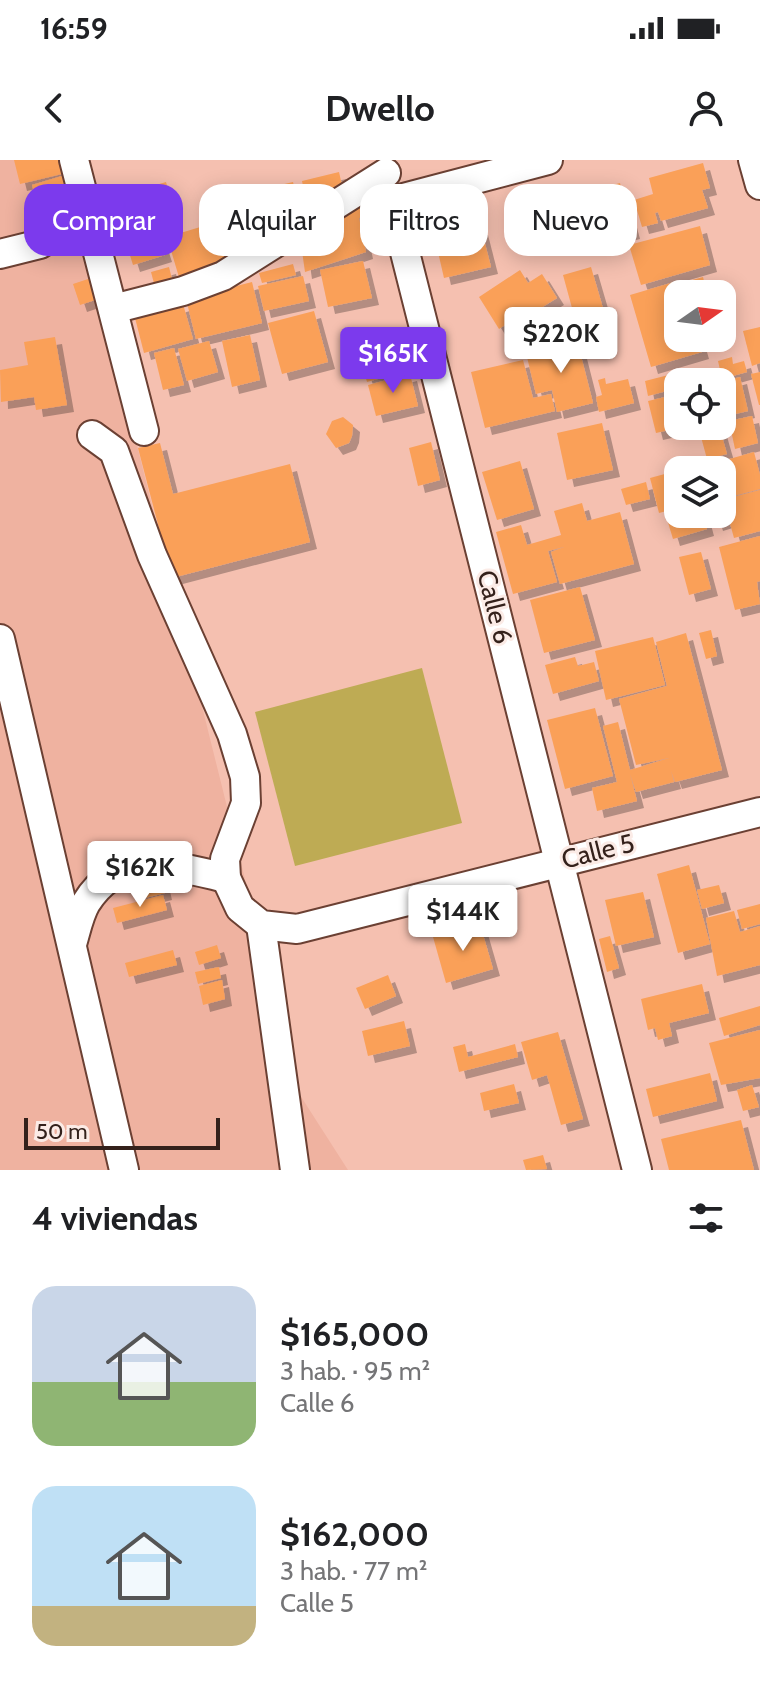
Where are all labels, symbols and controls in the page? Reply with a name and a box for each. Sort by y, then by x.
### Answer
text: 16:59 [40,10,108,47]
icon: back [32,86,76,130]
text: Dwello [325,86,435,130]
icon: person [684,86,728,130]
chip: Comprar [24,184,183,256]
chip: Alquilar [199,184,344,256]
chip: Filtros [360,184,488,256]
chip: Nuevo [504,184,637,256]
north arrow [664,280,736,352]
map controls [664,280,736,528]
pin: $220K [505,307,617,375]
text: $220K [522,317,600,349]
pin: $165K [337,327,449,395]
text: $165K [358,337,428,369]
button: locate [664,368,736,440]
button: layers [664,456,736,528]
street label: Calle 6 [470,567,520,647]
street label: Calle 5 [558,827,638,875]
pin: $162K [84,841,196,909]
text: $162K [105,851,175,883]
pin: $144K [407,885,519,953]
text: $144K [426,895,500,927]
scale bar [24,1114,220,1150]
text: 50 m [36,1118,88,1145]
icon: filters [684,1196,728,1240]
text: 4 viviendas [32,1197,198,1239]
text: $165,000 [280,1313,429,1355]
icon: home [96,1318,192,1414]
text: 3 hab. · 95 m² [280,1355,430,1387]
text: Calle 6 [280,1387,355,1419]
text: $162,000 [280,1513,429,1555]
icon: home [96,1518,192,1614]
text: 3 hab. · 77 m² [280,1555,427,1587]
text: Calle 5 [280,1587,354,1619]

